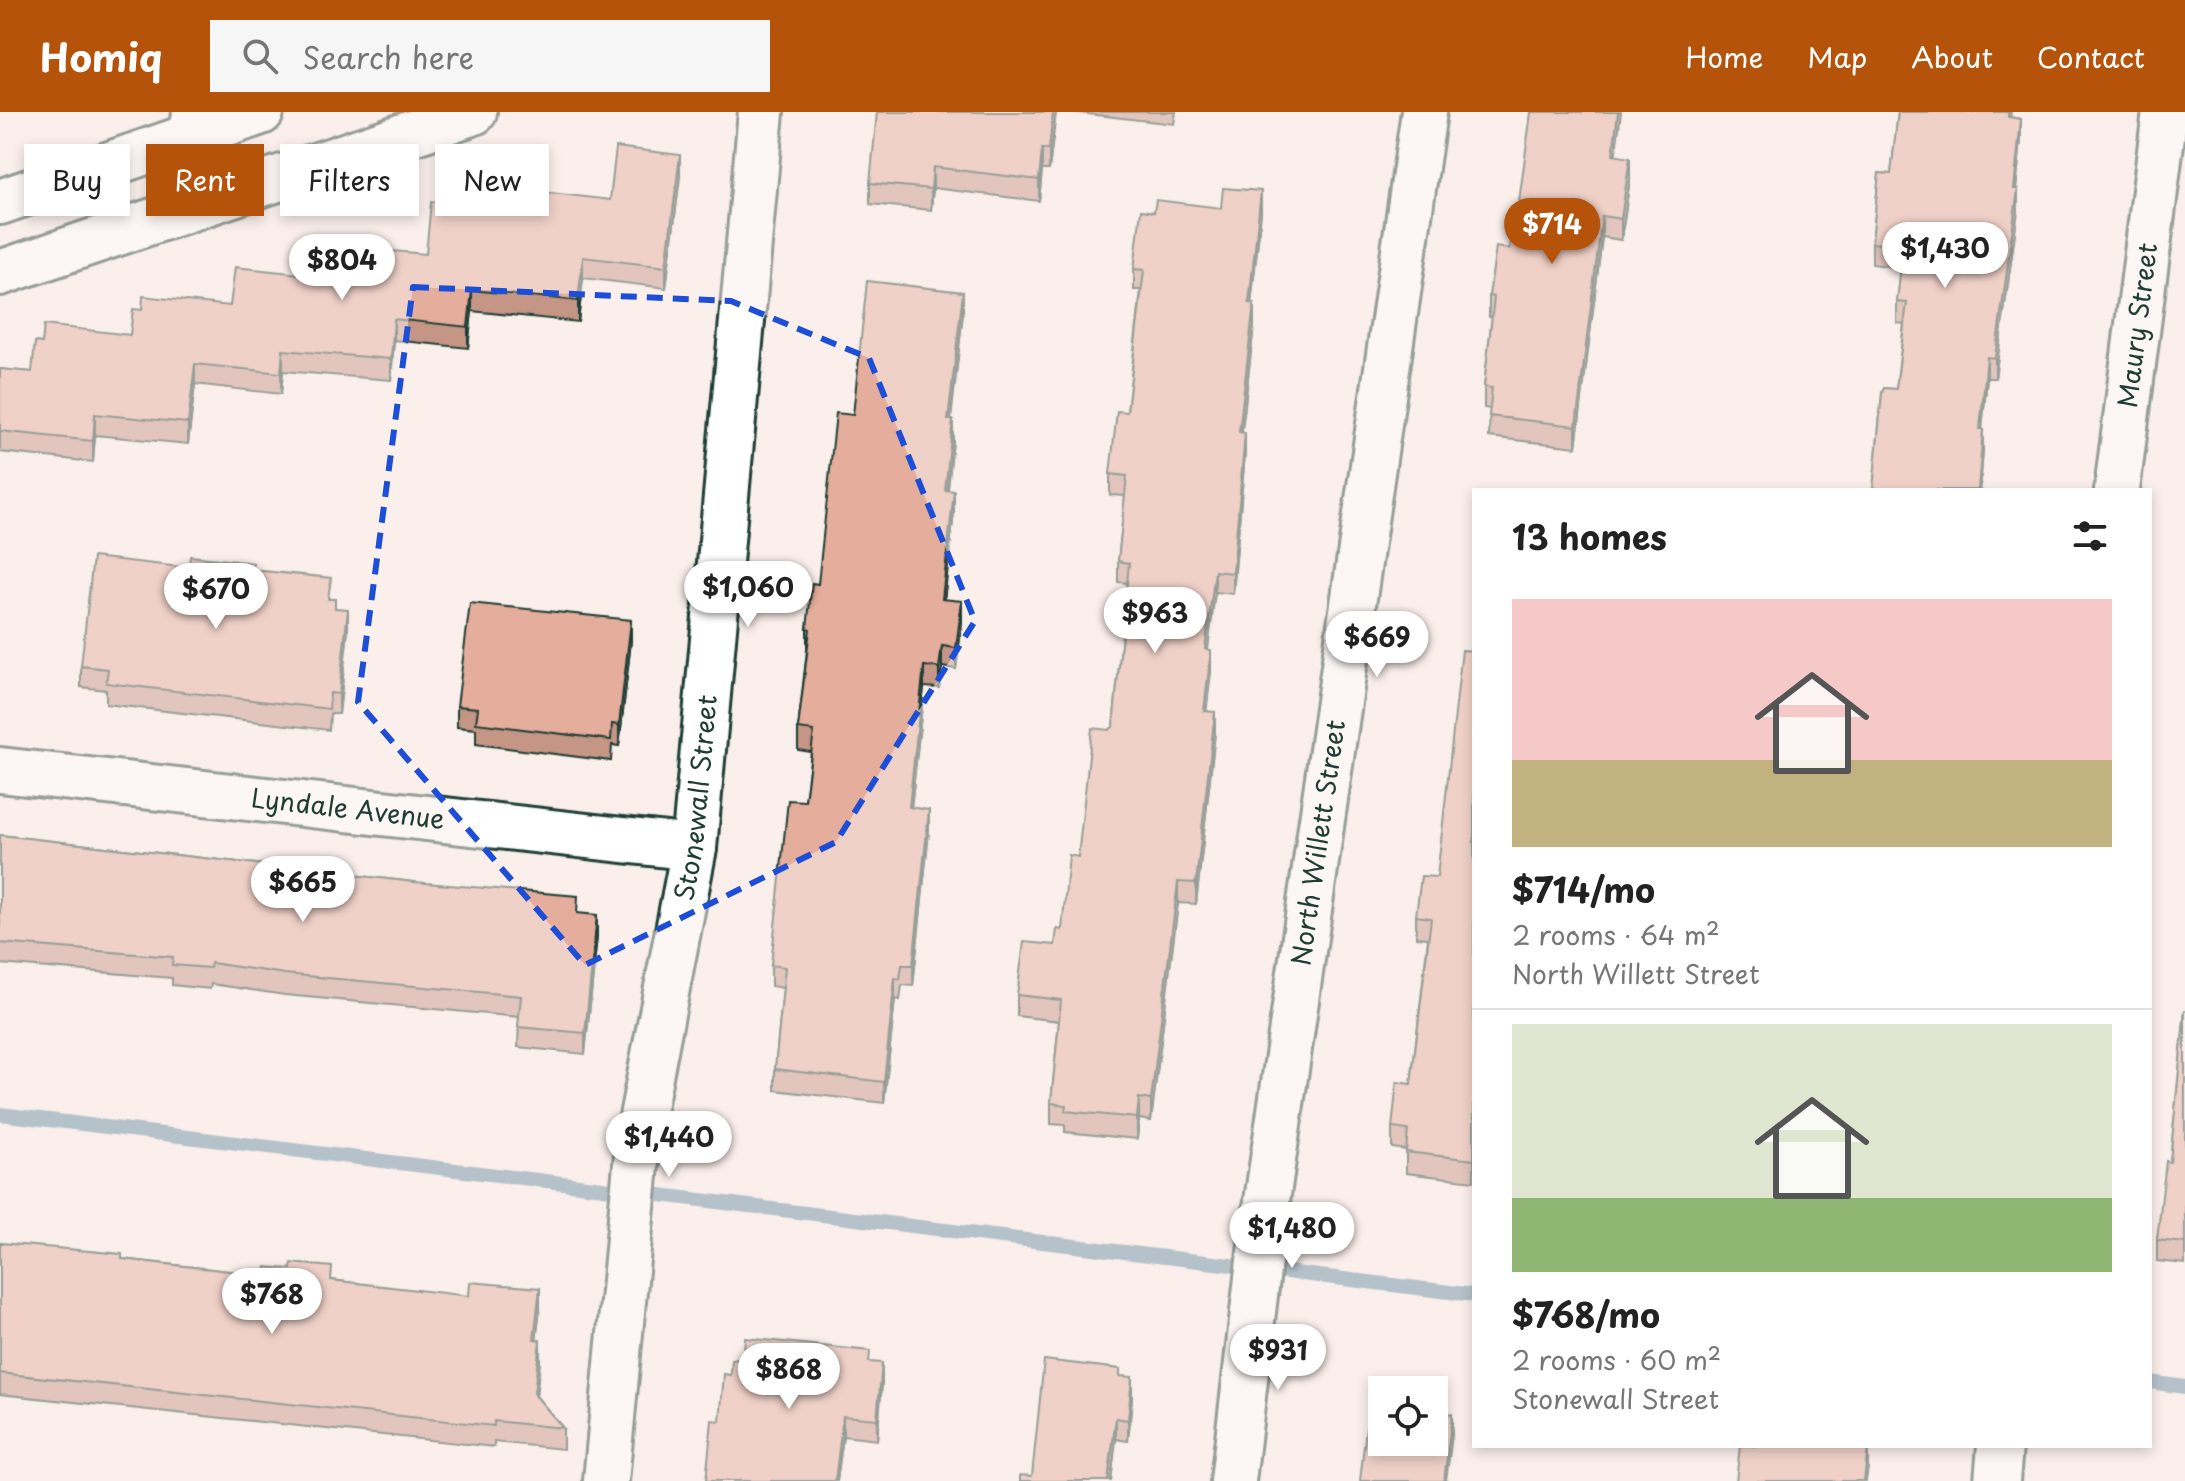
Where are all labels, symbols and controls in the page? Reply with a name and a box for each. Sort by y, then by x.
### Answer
search box [210,20,770,92]
text: Homiq [40,28,162,85]
icon: search [238,34,282,78]
text: Search here [302,34,474,79]
text: Home [1685,35,1763,78]
text: Map [1807,35,1867,78]
text: About [1911,35,1993,78]
text: Contact [2037,35,2145,78]
chip: Buy [24,144,130,216]
chip: Rent [146,144,264,216]
chip: Filters [280,144,419,216]
chip: New [435,144,549,216]
pin: $714 [1505,198,1599,266]
text: $714 [1522,204,1582,243]
pin: $1,430 [1880,222,2010,290]
text: $1,430 [1900,228,1990,267]
pin: $804 [295,234,389,302]
text: $804 [307,240,377,279]
street label: Maury Street [2107,240,2166,410]
text: 13 homes [1512,510,1667,562]
icon: filters [2068,514,2112,558]
pin: $1,060 [683,561,813,629]
pin: $670 [169,563,263,631]
text: $1,060 [702,567,794,606]
text: $670 [182,569,250,608]
pin: $963 [1108,587,1202,655]
text: $963 [1122,593,1188,632]
pin: $669 [1330,611,1424,679]
text: $669 [1344,617,1410,656]
icon: home [1740,651,1884,795]
street label: Stonewall Street [663,693,726,904]
street label: North Willett Street [1280,717,1354,968]
street label: Lyndale Avenue [249,777,447,838]
pin: $665 [256,856,350,924]
text: $665 [269,862,337,901]
text: $714/mo [1512,863,1655,915]
text: 2 rooms · 64 m² [1512,915,1720,954]
text: North Willett Street [1512,954,1760,993]
icon: home [1740,1076,1884,1220]
pin: $1,440 [604,1111,734,1179]
text: $1,440 [624,1117,714,1156]
pin: $1,480 [1227,1202,1357,1270]
text: $1,480 [1247,1208,1337,1247]
pin: $768 [225,1268,319,1336]
text: $768 [240,1274,304,1313]
text: $768/mo [1512,1288,1660,1340]
pin: $931 [1231,1324,1325,1392]
text: $931 [1248,1330,1308,1369]
text: 2 rooms · 60 m² [1512,1340,1721,1379]
pin: $868 [742,1343,836,1411]
text: $868 [756,1349,822,1388]
map controls [1368,1376,1448,1456]
button: locate [1368,1376,1448,1456]
text: Stonewall Street [1512,1379,1719,1418]

